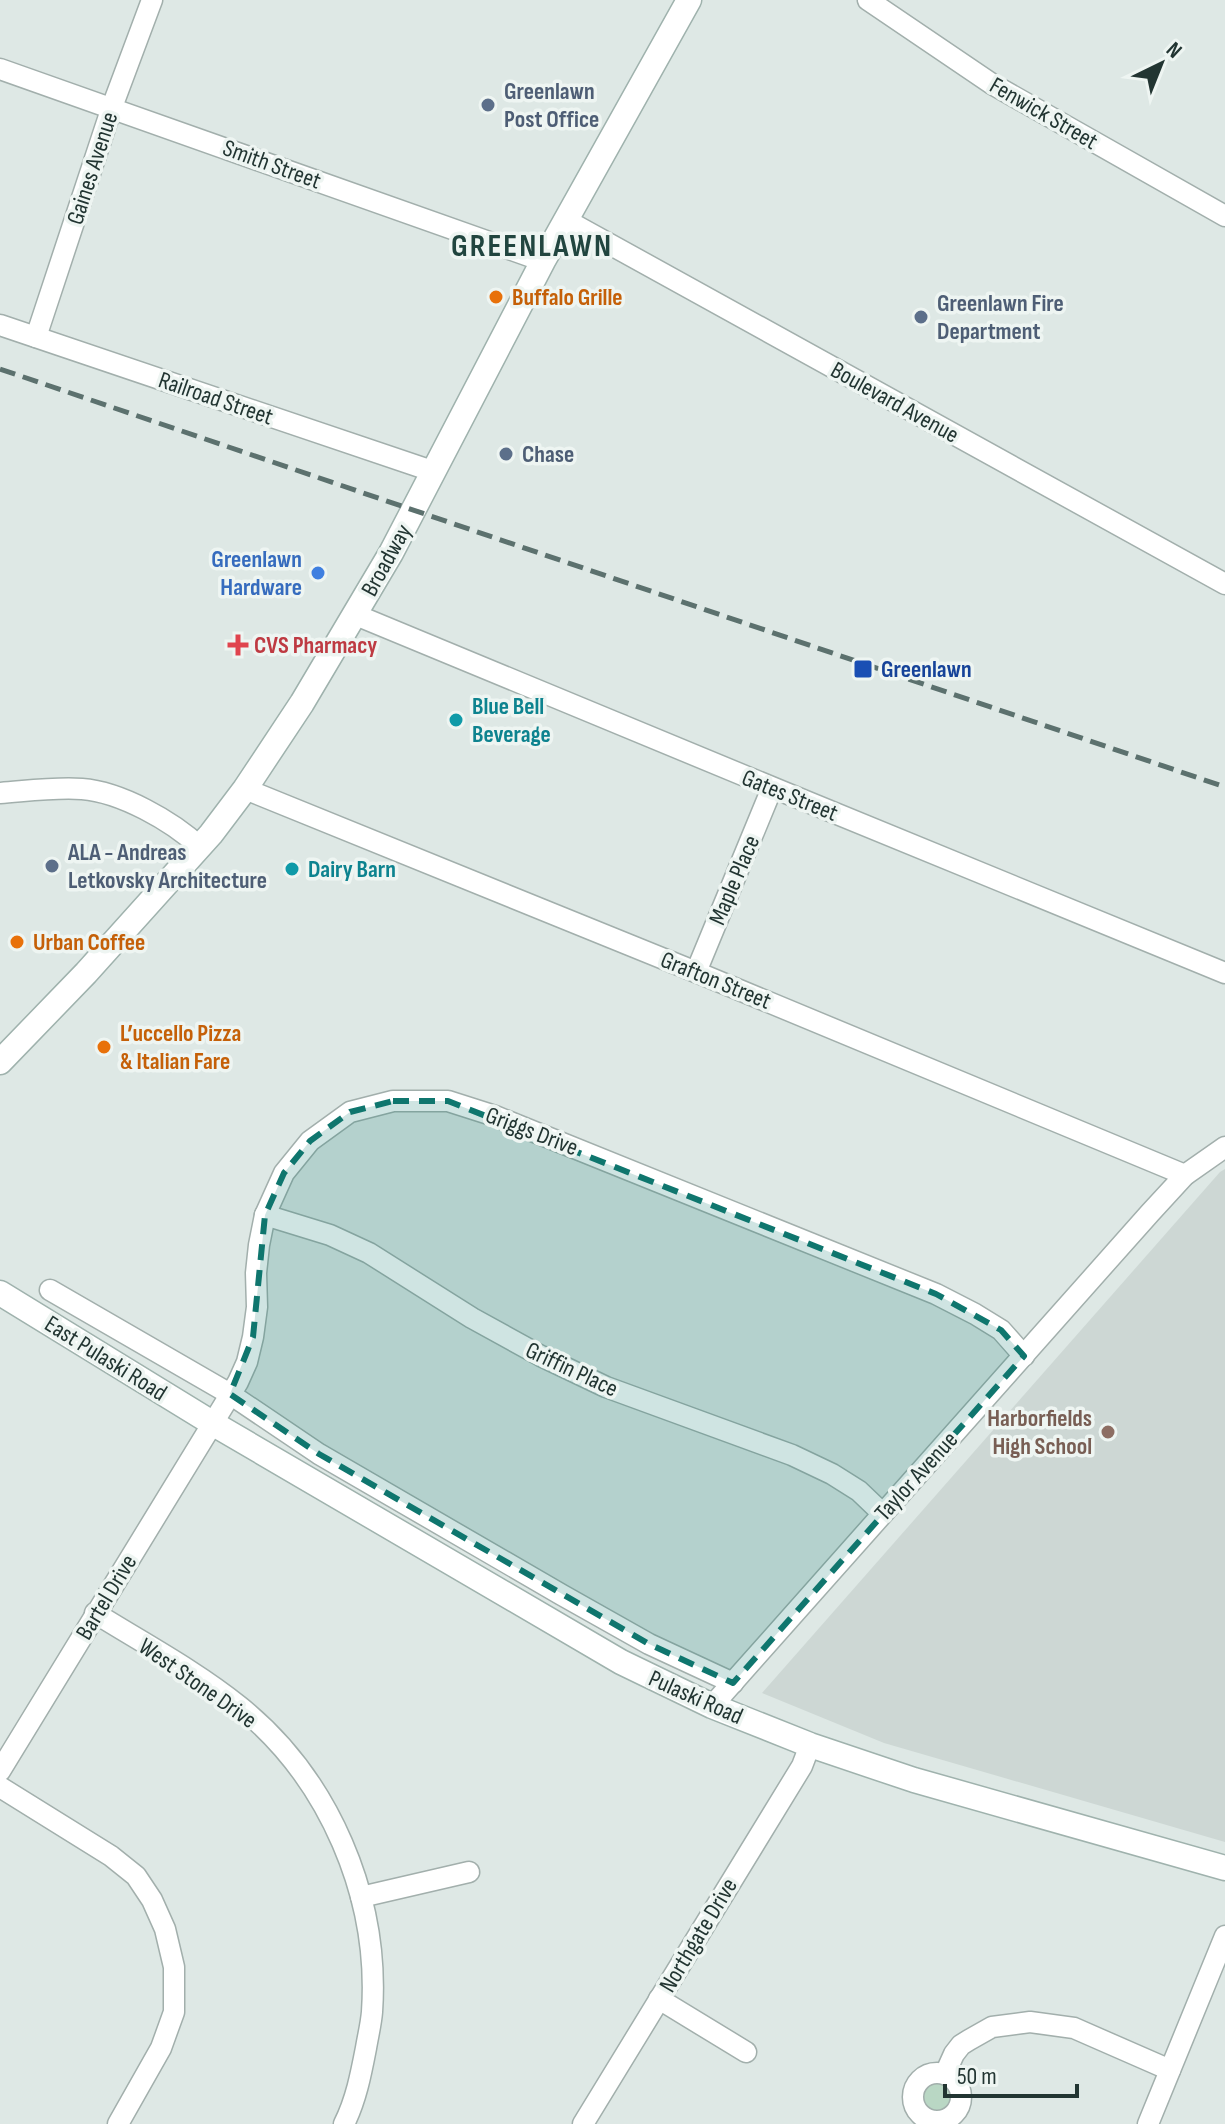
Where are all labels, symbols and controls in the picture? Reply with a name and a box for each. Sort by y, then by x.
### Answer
north arrow [1121,24,1201,104]
text: N [1160,37,1187,64]
street label: Fenwick Street [985,71,1103,156]
place label: Greenlawn Post Office [504,77,599,134]
marker: Greenlawn Post Office [479,96,497,114]
street label: Gaines Avenue [61,108,124,228]
street label: Smith Street [219,133,325,196]
district label: GREENLAWN [451,227,613,266]
place label: Buffalo Grille [512,283,623,312]
marker: Buffalo Grille [487,288,505,306]
place label: Greenlawn Fire Department [937,289,1064,346]
marker: Greenlawn Fire Department [912,308,930,326]
street label: Boulevard Avenue [826,355,964,449]
street label: Railroad Street [155,365,277,432]
place label: Chase [522,440,574,469]
marker: Chase [497,445,515,463]
street label: Broadway [355,519,418,601]
place label: Greenlawn Hardware [211,545,302,602]
marker: Greenlawn Hardware [309,564,327,582]
place label: CVS Pharmacy [254,631,377,660]
marker: CVS Pharmacy [229,636,247,654]
place label: Greenlawn [881,655,972,684]
marker: Greenlawn [852,658,874,680]
place label: Blue Bell Beverage [472,692,551,749]
marker: Blue Bell Beverage [447,711,465,729]
street label: Gates Street [738,763,842,828]
street label: Maple Place [703,831,766,929]
place label: ALA - Andreas Letkovsky Architecture [67,838,267,895]
place label: Dairy Barn [308,855,396,884]
marker: ALA - Andreas Letkovsky Architecture [43,857,61,875]
marker: Dairy Barn [283,860,301,878]
place label: Urban Coffee [33,928,145,957]
marker: Urban Coffee [8,933,26,951]
street label: Grafton Street [656,945,775,1016]
place label: L’uccello Pizza & Italian Fare [120,1019,241,1076]
marker: L’uccello Pizza & Italian Fare [95,1038,113,1056]
street label: Griggs Drive [481,1101,582,1162]
street label: East Pulaski Road [39,1309,172,1407]
street label: Griffin Place [521,1335,623,1403]
place label: Harborfields High School [987,1404,1092,1461]
marker: Harborfields High School [1099,1423,1117,1441]
street label: Taylor Avenue [869,1426,964,1527]
street label: Bartel Drive [70,1549,143,1645]
street label: West Stone Drive [133,1632,262,1735]
street label: Pulaski Road [644,1664,747,1731]
street label: Northgate Drive [653,1873,744,1998]
scale bar [945,2048,1077,2098]
text: 50 m [957,2062,997,2091]

